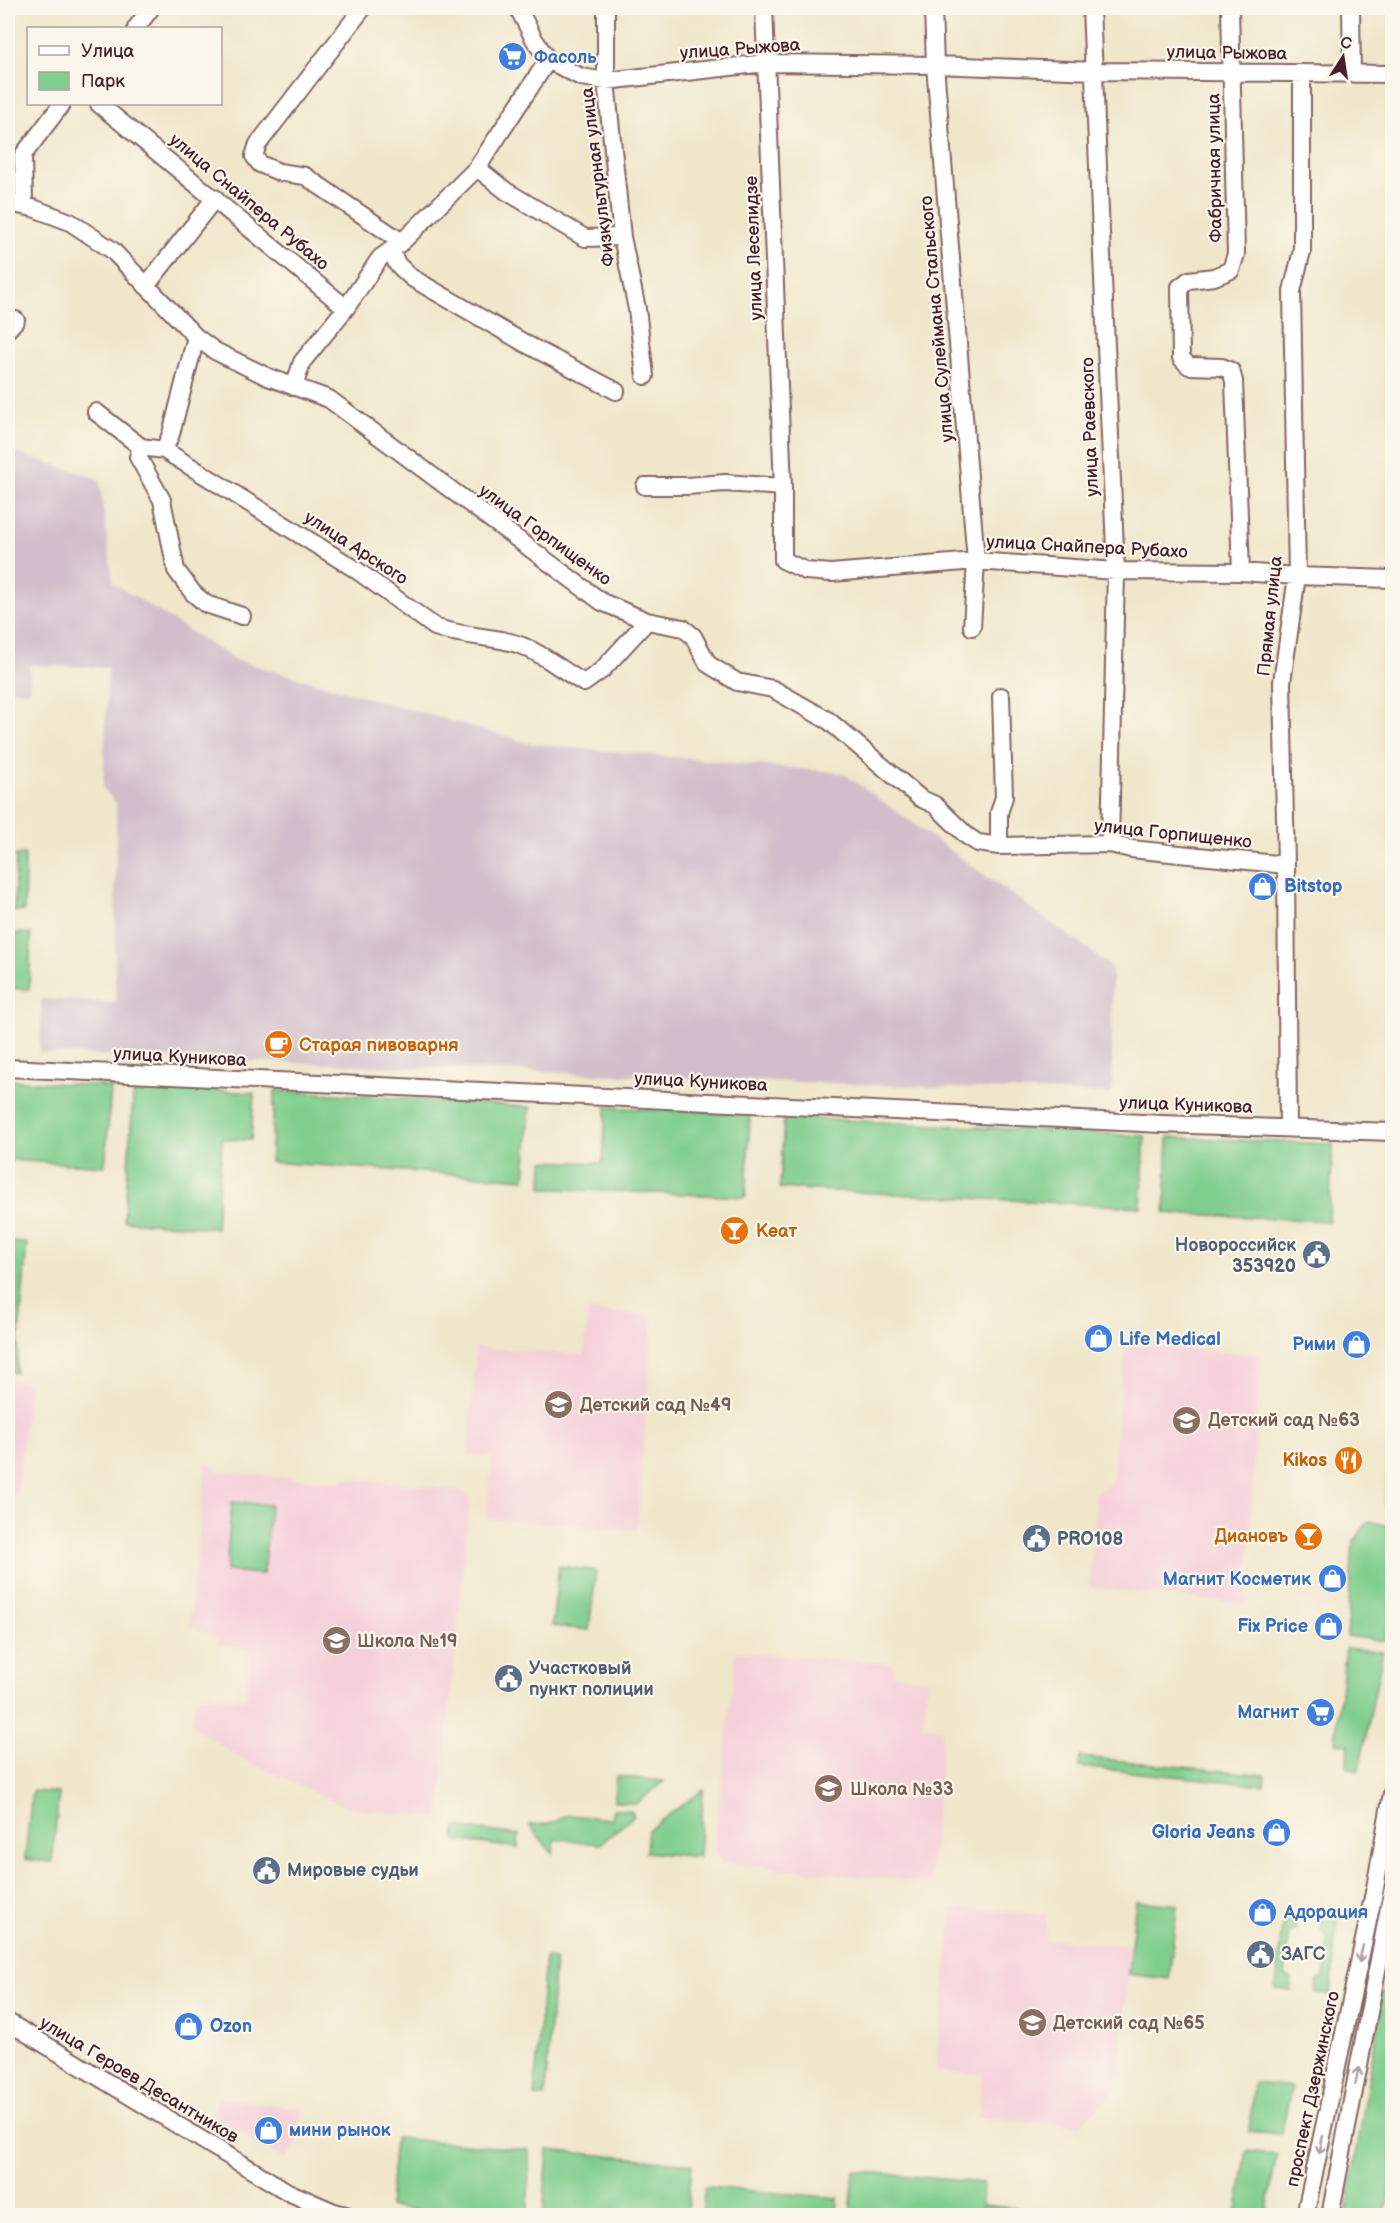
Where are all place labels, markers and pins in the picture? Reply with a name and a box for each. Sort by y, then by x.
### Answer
supermarket icon: Фасоль [497,41,529,73]
place label: Фасоль [534,47,597,68]
shop icon: Bitstop [1247,870,1279,902]
place label: Bitstop [1284,876,1342,897]
cafe icon: Старая пивоварня [262,1029,294,1061]
place label: Старая пивоварня [299,1035,459,1056]
bar icon: Кеат [719,1215,751,1247]
place label: Кеат [756,1221,798,1242]
place label: Новороссийск 353920 [1175,1235,1296,1277]
public building icon: Новороссийск 353920 [1301,1239,1333,1271]
shop icon: Life Medical [1082,1323,1114,1355]
shop icon: Рими [1341,1328,1373,1360]
place label: Life Medical [1119,1329,1221,1350]
place label: Рими [1292,1334,1336,1355]
school or university icon: Детский сад №49 [543,1389,575,1421]
place label: Детский сад №49 [580,1395,732,1416]
school or university icon: Детский сад №63 [1171,1404,1203,1436]
place label: Детский сад №63 [1208,1410,1360,1431]
restaurant icon: Kikos [1332,1444,1364,1476]
place label: Kikos [1283,1450,1327,1471]
bar icon: Диановъ [1293,1520,1325,1552]
public building icon: PRO108 [1020,1523,1052,1555]
place label: Диановъ [1215,1526,1288,1547]
place label: PRO108 [1057,1529,1124,1550]
shop icon: Магнит Косметик [1316,1563,1348,1595]
place label: Магнит Косметик [1163,1569,1311,1590]
shop icon: Fix Price [1313,1610,1345,1642]
place label: Fix Price [1237,1616,1308,1637]
school or university icon: Школа №19 [320,1625,352,1657]
place label: Школа №19 [357,1631,458,1652]
place label: Участковый пункт полиции [529,1658,654,1700]
public building icon: Участковый пункт полиции [492,1662,524,1694]
supermarket icon: Магнит [1304,1696,1336,1728]
place label: Магнит [1237,1702,1299,1723]
school or university icon: Школа №33 [813,1773,845,1805]
place label: Школа №33 [850,1779,953,1800]
shop icon: Gloria Jeans [1260,1816,1292,1848]
place label: Gloria Jeans [1152,1822,1255,1843]
public building icon: Мировые судьи [250,1854,282,1886]
place label: Мировые судьи [287,1860,419,1881]
shop icon: Адорация [1247,1896,1279,1928]
place label: Адорация [1283,1902,1368,1923]
public building icon: ЗАГС [1244,1938,1276,1970]
place label: ЗАГС [1281,1944,1326,1965]
school or university icon: Детский сад №65 [1016,2007,1048,2039]
shop icon: Ozon [173,2010,205,2042]
place label: Детский сад №65 [1053,2013,1205,2034]
place label: Ozon [210,2016,252,2037]
shop icon: мини рынок [252,2114,284,2146]
place label: мини рынок [289,2120,391,2141]

